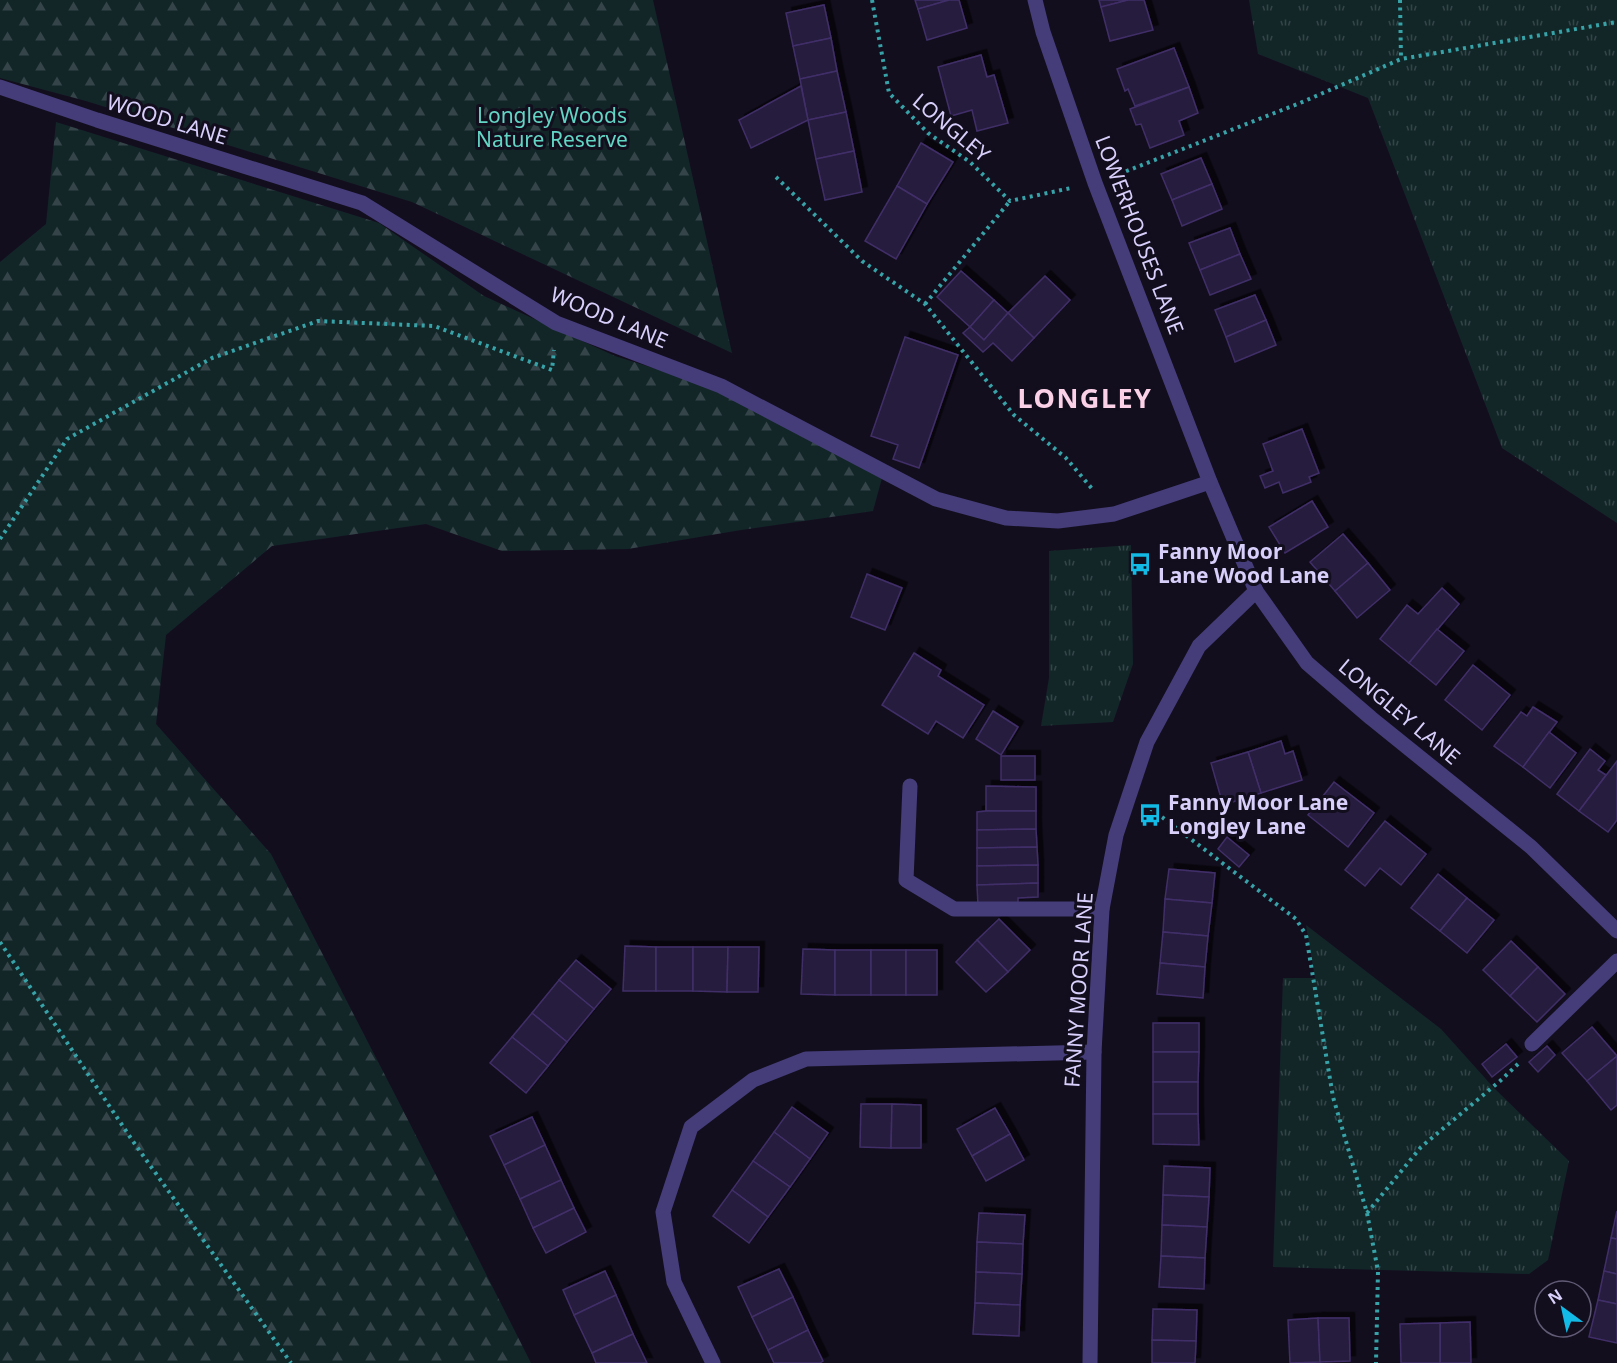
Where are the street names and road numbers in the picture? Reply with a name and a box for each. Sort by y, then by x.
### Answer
street label: WOOD LANE [103,87,231,151]
street label: LONGLEY [907,87,996,168]
street label: LOWERHOUSES LANE [1089,131,1191,338]
street label: WOOD LANE [546,280,672,354]
street label: LONGLEY LANE [1333,652,1466,770]
street label: FANNY MOOR LANE [1057,891,1099,1088]

